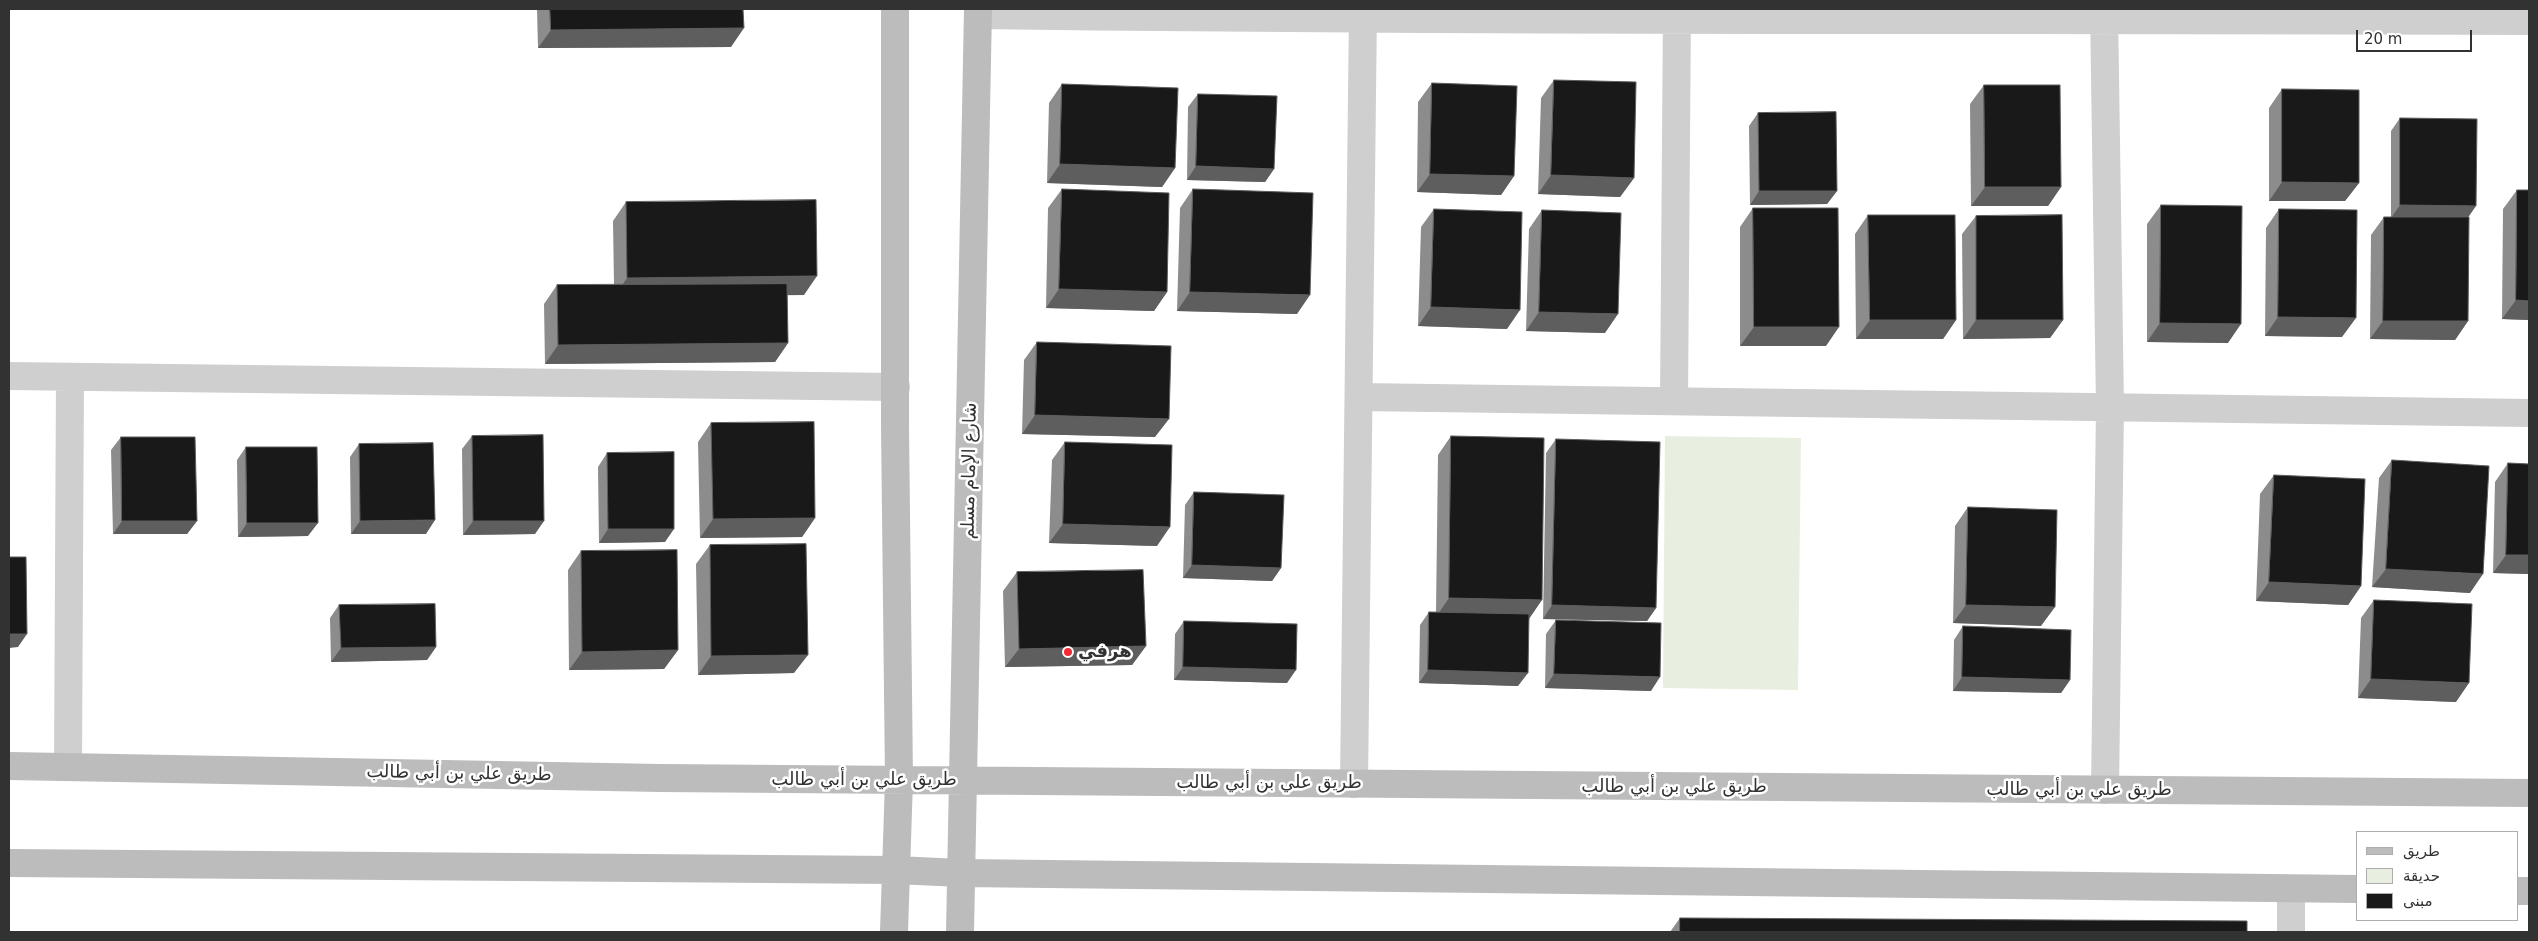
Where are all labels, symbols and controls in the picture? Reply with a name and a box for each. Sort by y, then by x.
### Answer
scale bar [2358,20,2474,52]
text: 20 m [2364,30,2402,48]
street label: شارع الإمام مسلم [958,403,982,539]
place label: هرفي [1078,641,1132,663]
marker: هرفي [1062,646,1074,658]
street label: طريق علي بن أبي طالب [366,762,552,786]
street label: طريق علي بن أبي طالب [771,769,957,791]
street label: طريق علي بن أبي طالب [1176,772,1362,794]
street label: طريق علي بن أبي طالب [1581,776,1767,798]
street label: طريق علي بن أبي طالب [1986,779,2172,801]
legend [2356,831,2518,921]
text: طريق [2403,842,2440,860]
text: حديقة [2403,867,2440,885]
text: مبنى [2403,892,2433,910]

